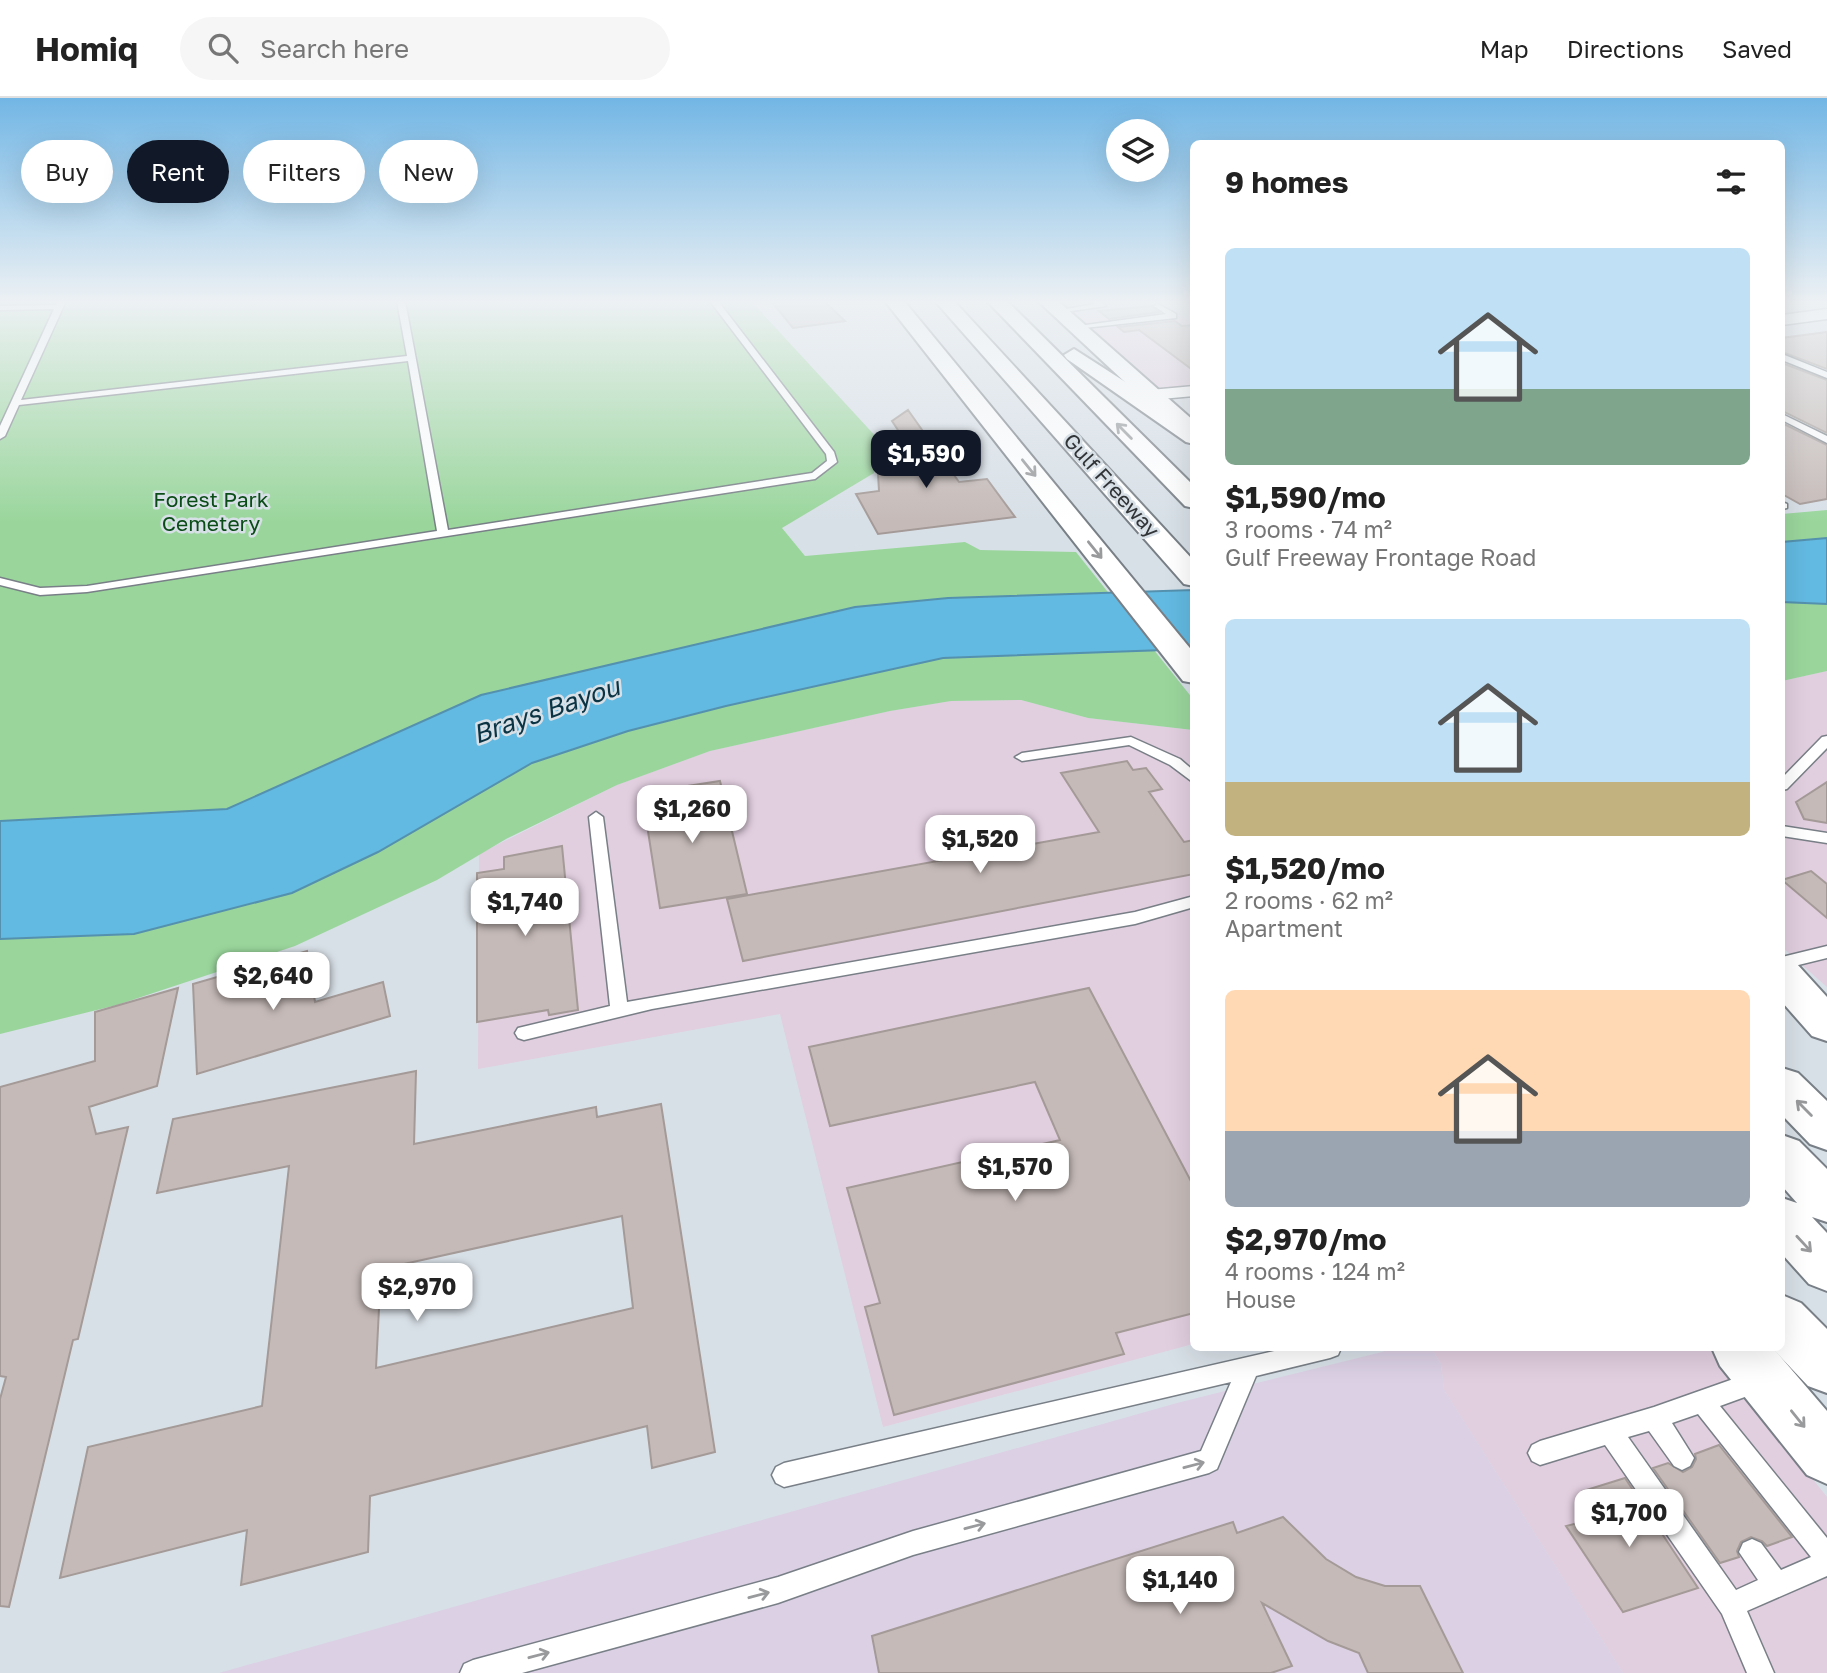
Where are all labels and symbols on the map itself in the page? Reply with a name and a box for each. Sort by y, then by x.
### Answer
one-way arrow [1115,423,1132,440]
street label: Gulf Freeway [1058,428,1166,543]
pin: $1,590 [869,430,983,490]
one-way arrow [1021,459,1037,477]
park label: Forest Park Cemetery [153,486,269,536]
one-way arrow [1087,541,1102,559]
water label: Brays Bayou [468,670,626,750]
pin: $1,260 [635,786,749,845]
pin: $1,520 [923,816,1037,875]
pin: $1,740 [468,878,582,938]
pin: $2,640 [216,953,330,1012]
one-way arrow [1796,1100,1813,1117]
pin: $1,570 [958,1144,1072,1203]
one-way arrow [1796,1235,1813,1252]
pin: $2,970 [360,1264,474,1323]
one-way arrow [1790,1410,1806,1428]
one-way arrow [1183,1458,1205,1471]
pin: $1,700 [1572,1490,1686,1549]
one-way arrow [963,1519,986,1532]
pin: $1,140 [1123,1556,1237,1616]
one-way arrow [747,1588,769,1601]
one-way arrow [527,1648,550,1661]

